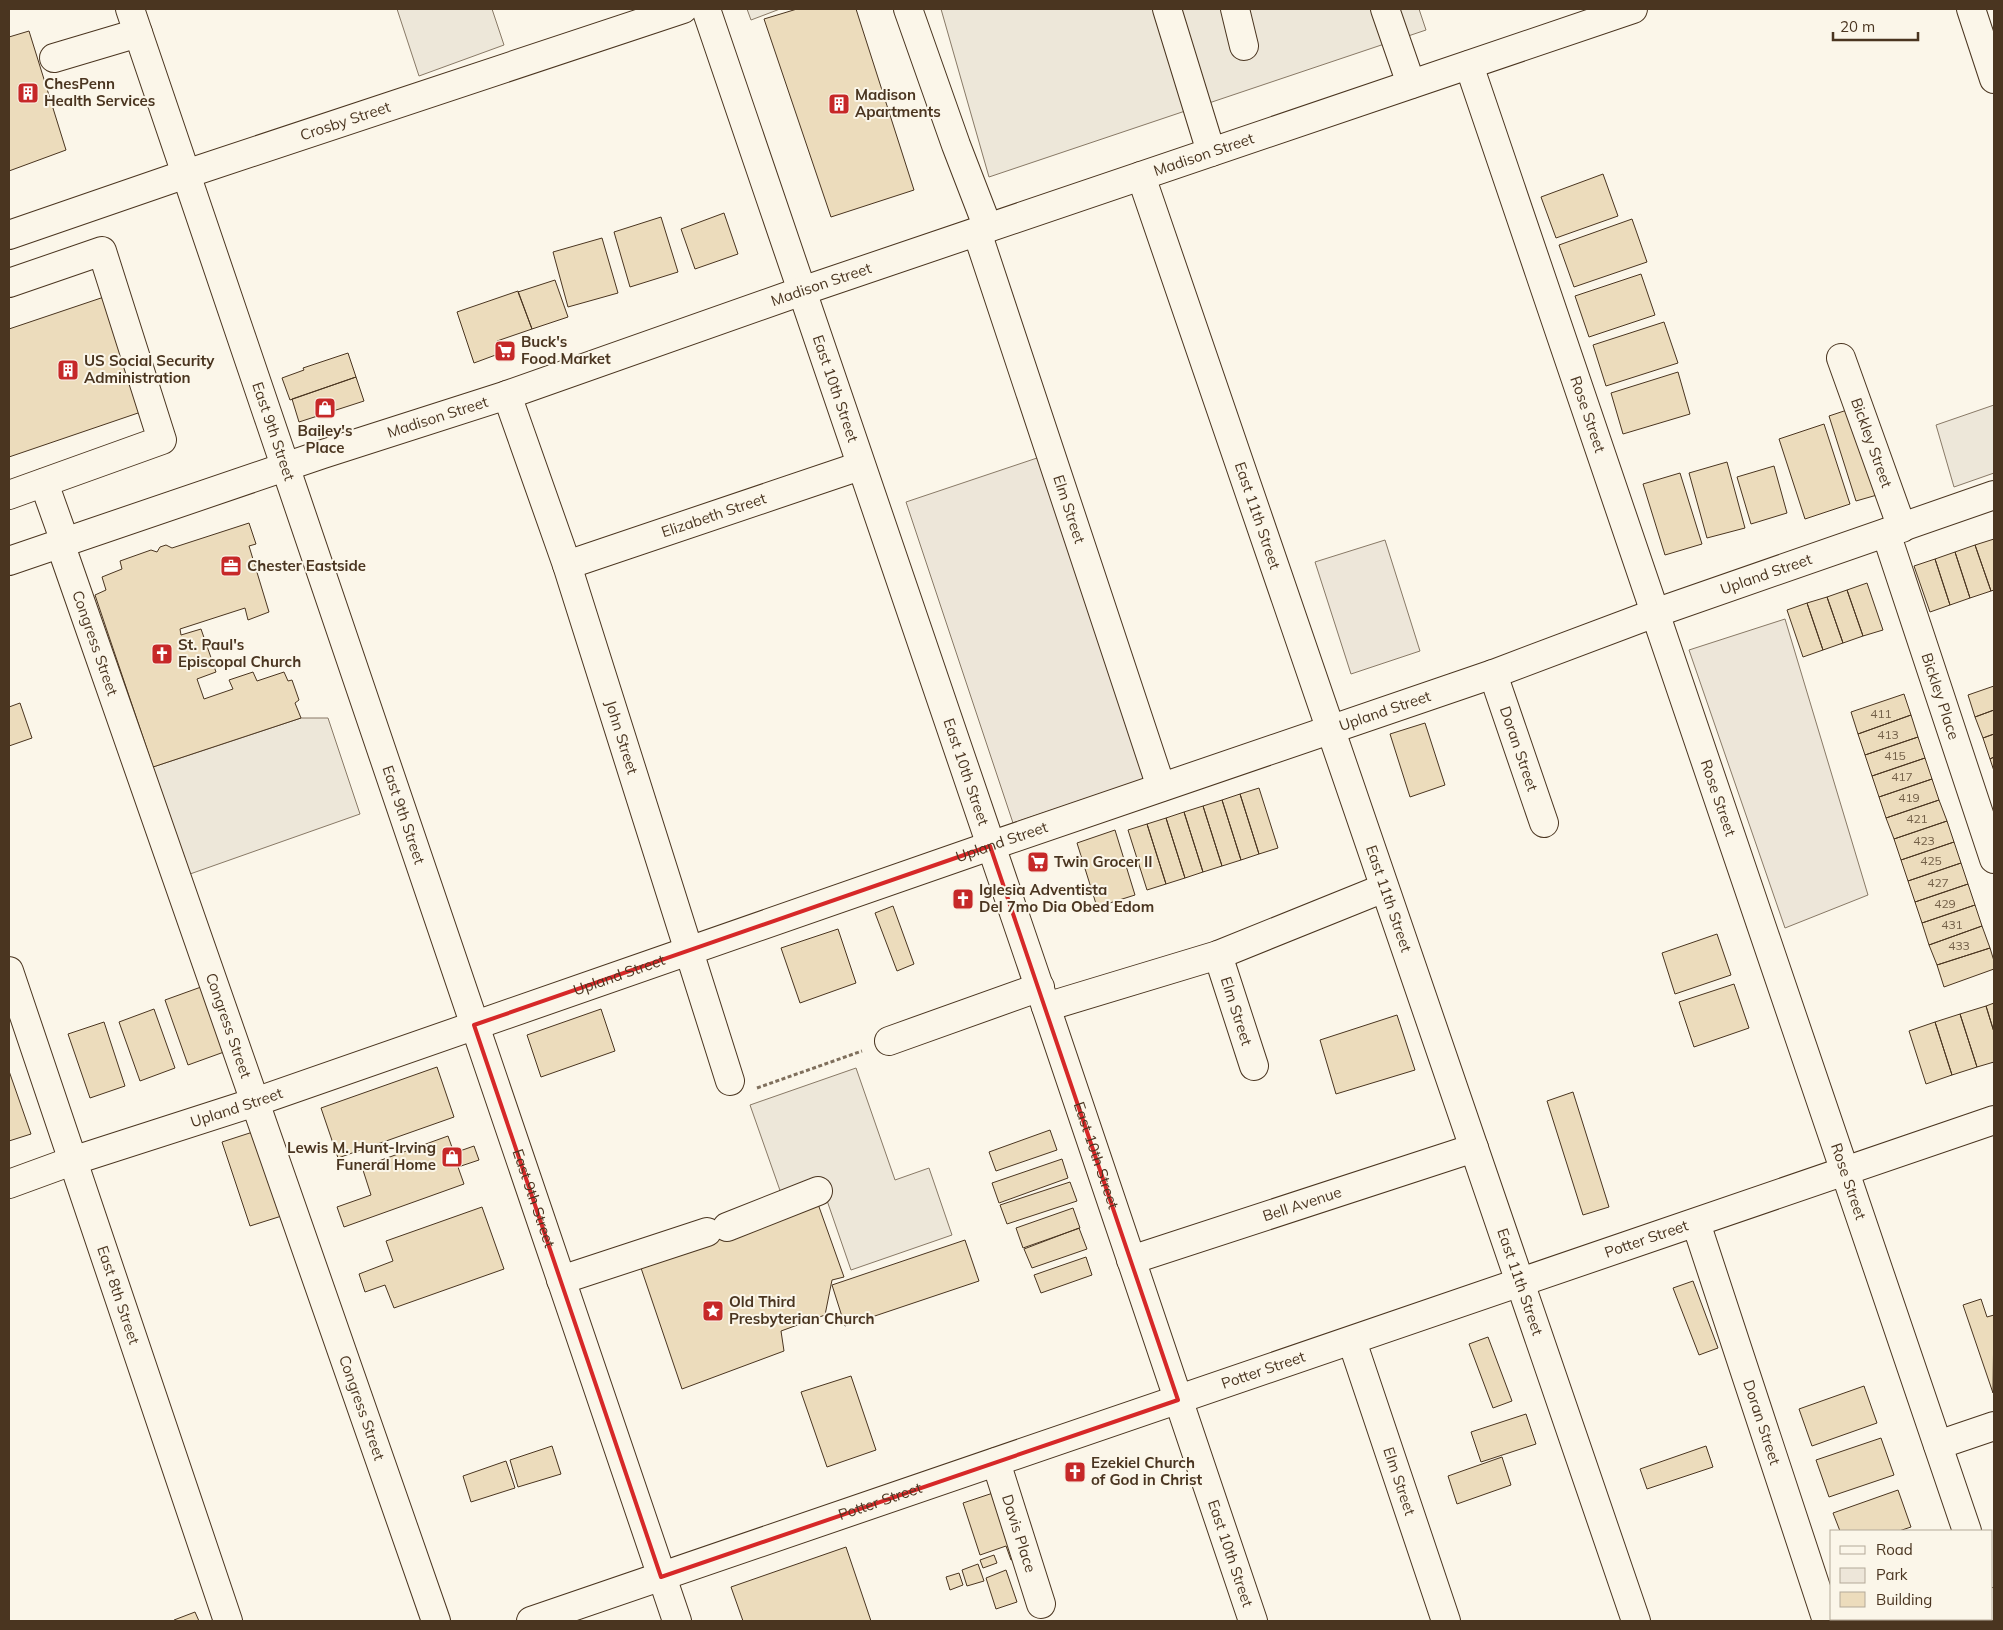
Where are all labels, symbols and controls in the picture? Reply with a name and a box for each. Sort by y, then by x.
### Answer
scale bar [1833,10,1918,42]
text: 20 m [1840,17,1875,36]
place label: ChesPenn Health Services [44,74,155,110]
building icon: ChesPenn Health Services [16,81,40,105]
place label: Madison Apartments [855,85,941,121]
building icon: Madison Apartments [827,92,851,116]
street label: Crosby Street [297,97,393,144]
street label: Madison Street [1151,128,1256,180]
street label: Madison Street [768,258,874,310]
place label: Buck's Food Market [521,332,611,368]
street label: East 10th Street [809,332,863,444]
supermarket icon: Buck's Food Market [493,339,517,363]
place label: US Social Security Administration [84,351,215,387]
building icon: US Social Security Administration [56,358,80,382]
street label: Rose Street [1566,373,1610,455]
street label: East 9th Street [248,379,299,483]
street label: Madison Street [385,392,490,442]
street label: Bickley Street [1847,395,1897,490]
shop icon: Bailey's Place [313,396,337,420]
place label: Bailey's Place [298,421,352,457]
street label: East 11th Street [1231,459,1285,571]
street label: Elm Street [1049,472,1090,546]
street label: Elizabeth Street [659,488,769,541]
street label: Upland Street [1718,549,1814,599]
office icon: Chester Eastside [219,554,243,578]
place label: Chester Eastside [247,556,366,575]
street label: Congress Street [68,588,122,698]
place label: St. Paul's Episcopal Church [178,635,301,671]
church icon: St. Paul's Episcopal Church [150,642,174,666]
street label: Bickley Place [1917,650,1964,742]
street label: Upland Street [1336,686,1433,735]
street label: John Street [601,698,643,777]
street label: Doran Street [1496,704,1542,794]
house number: 411 [1870,706,1892,721]
street label: East 10th Street [939,716,993,828]
house number: 413 [1877,727,1899,742]
house number: 415 [1884,748,1906,763]
street label: Rose Street [1697,757,1740,839]
street label: East 9th Street [378,763,429,866]
house number: 417 [1891,769,1913,784]
house number: 419 [1898,790,1920,805]
house number: 421 [1906,811,1928,826]
street label: Upland Street [953,817,1050,866]
house number: 423 [1913,833,1935,848]
street label: East 11th Street [1362,843,1416,955]
supermarket icon: Twin Grocer II [1026,850,1050,874]
place label: Twin Grocer II [1054,852,1153,871]
house number: 425 [1920,853,1942,868]
house number: 427 [1927,875,1949,890]
place label: Iglesia Adventista Del 7mo Dia Obed Edom [979,880,1154,916]
church icon: Iglesia Adventista Del 7mo Dia Obed Edom [951,887,975,911]
house number: 429 [1934,896,1956,911]
house number: 431 [1941,917,1963,932]
house number: 433 [1948,938,1970,953]
street label: Upland Street [571,950,667,999]
street label: Congress Street [202,970,256,1080]
street label: Elm Street [1217,974,1257,1048]
street label: Upland Street [188,1083,285,1131]
street label: East 10th Street [1070,1099,1123,1211]
place label: Lewis M. Hunt-Irving Funeral Home [287,1138,436,1174]
street label: Rose Street [1827,1140,1871,1222]
shop icon: Lewis M. Hunt-Irving Funeral Home [440,1145,464,1169]
street label: East 9th Street [509,1146,560,1250]
street label: Bell Avenue [1260,1182,1344,1225]
street label: Potter Street [1602,1215,1691,1262]
street label: East 11th Street [1493,1226,1547,1338]
street label: East 8th Street [93,1243,144,1347]
place label: Old Third Presbyterian Church [729,1292,875,1328]
place icon: Old Third Presbyterian Church [701,1299,725,1323]
street label: Potter Street [1219,1347,1307,1393]
street label: Congress Street [335,1353,389,1463]
street label: Doran Street [1739,1377,1785,1467]
street label: Elm Street [1379,1444,1420,1518]
place label: Ezekiel Church of God in Christ [1091,1453,1202,1489]
church icon: Ezekiel Church of God in Christ [1063,1460,1087,1484]
street label: Potter Street [836,1478,924,1524]
street label: Davis Place [998,1492,1040,1575]
street label: East 10th Street [1204,1497,1258,1609]
legend [1830,1530,1993,1620]
text: Road [1876,1540,1913,1559]
text: Park [1876,1565,1908,1584]
text: Building [1876,1590,1932,1609]

